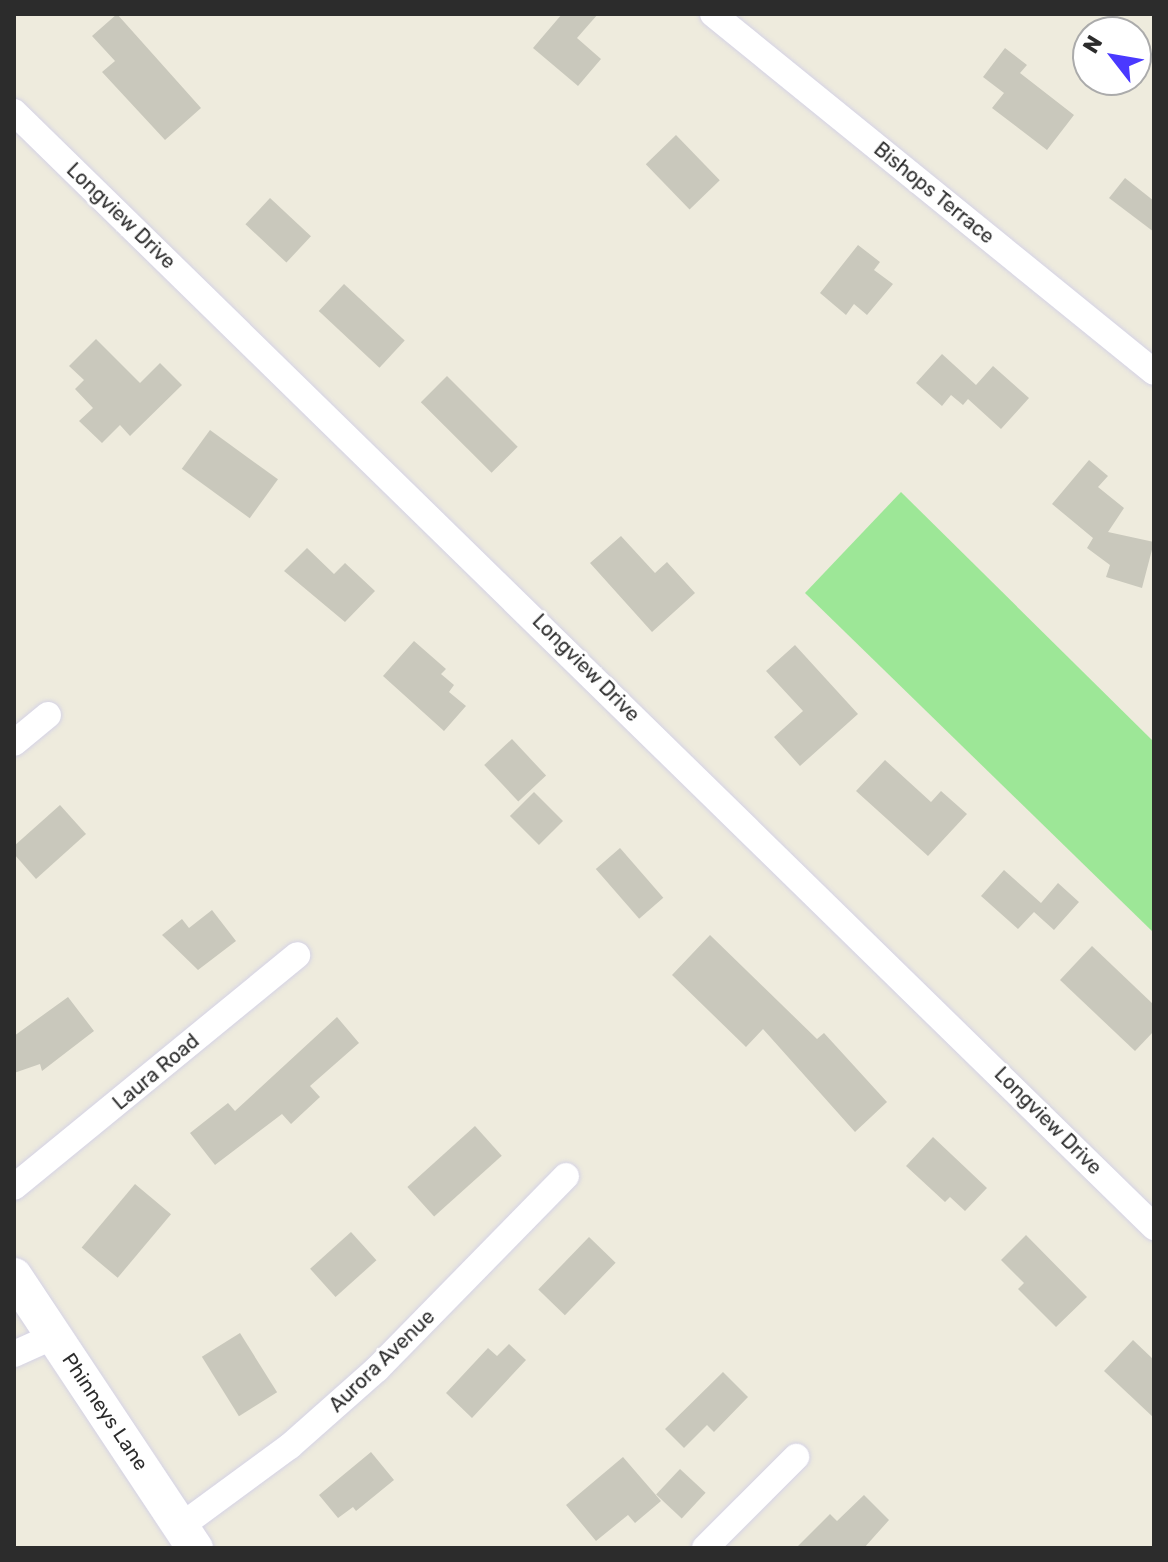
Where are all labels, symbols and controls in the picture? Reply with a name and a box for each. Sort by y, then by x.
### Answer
north arrow [1072,16,1152,96]
text: N [1077,31,1108,58]
street label: Bishops Terrace [869,137,999,249]
street label: Longview Drive [61,158,181,274]
street label: Longview Drive [527,609,645,727]
street label: Laura Road [108,1029,204,1115]
street label: Longview Drive [989,1062,1107,1180]
street label: Aurora Avenue [324,1305,440,1417]
street label: Phinneys Lane [57,1349,153,1475]

